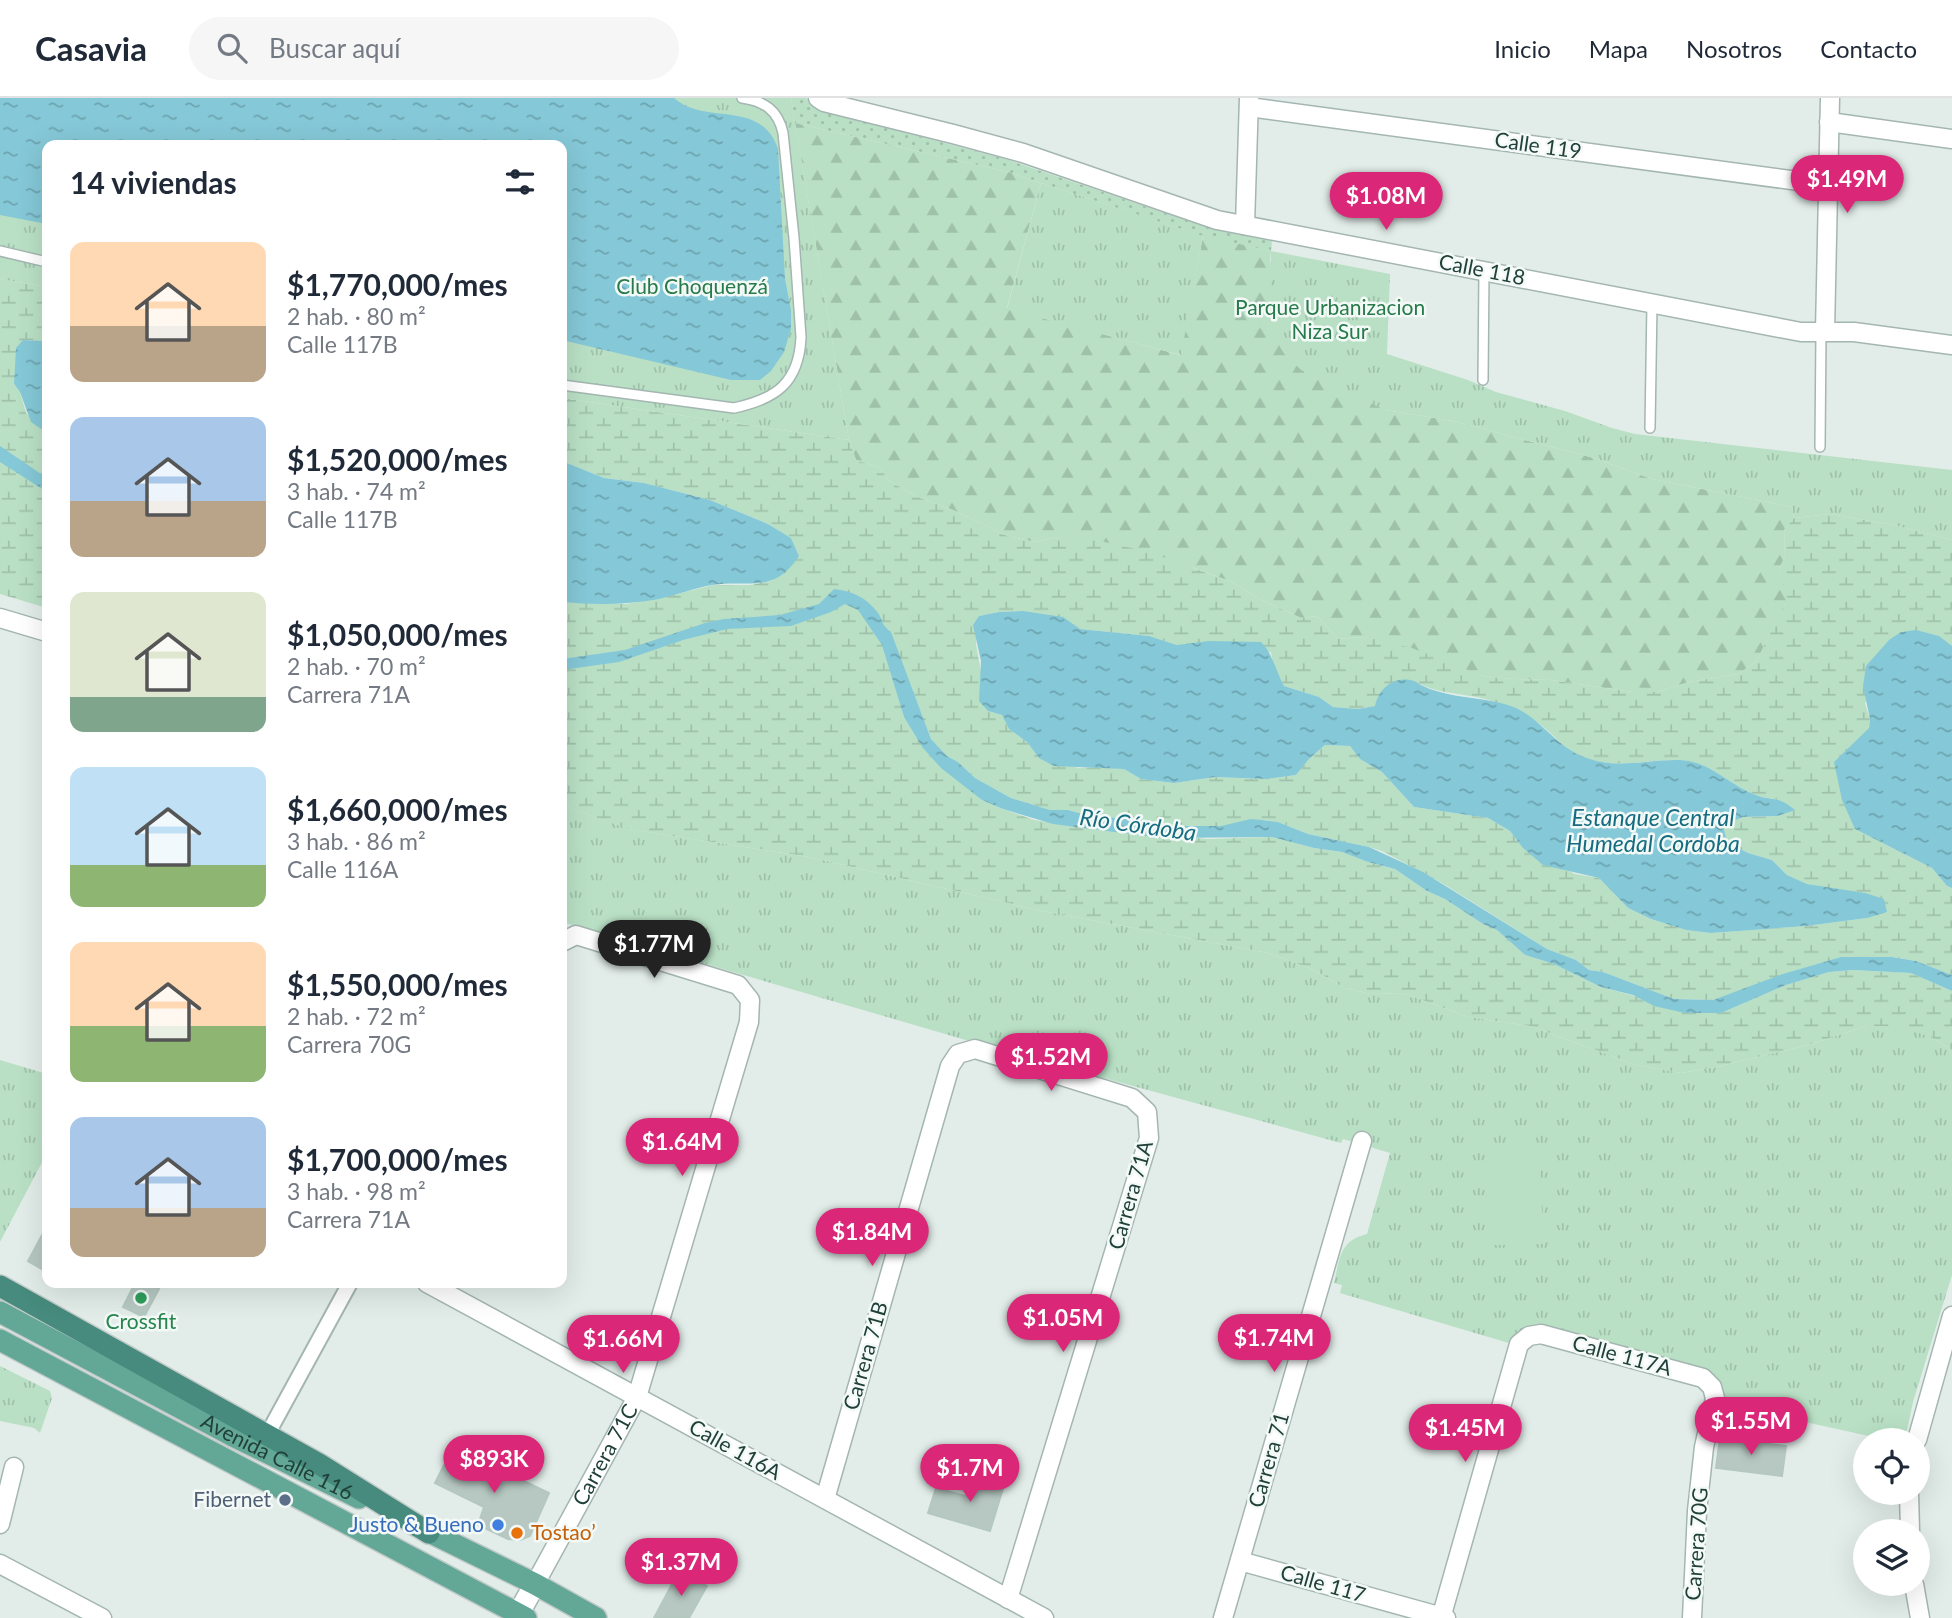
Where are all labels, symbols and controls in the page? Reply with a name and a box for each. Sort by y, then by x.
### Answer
search box [189,17,679,80]
text: Casavia [35,28,147,68]
icon: search [213,29,251,67]
text: Buscar aquí [269,32,400,64]
text: Inicio [1494,34,1551,63]
text: Mapa [1589,34,1648,63]
text: Nosotros [1686,34,1782,63]
text: Contacto [1820,34,1917,63]
street label: Calle 119 [1493,126,1583,163]
pin: $1.49M [1790,156,1904,215]
icon: filters [501,163,539,201]
text: 14 viviendas [70,164,237,200]
text: $1.49M [1807,164,1887,192]
pin: $1.08M [1329,172,1443,232]
text: $1.08M [1346,181,1426,209]
street label: Calle 118 [1437,248,1528,289]
text: $1,770,000/mes [287,266,508,302]
icon: home [126,270,210,354]
park label: Club Choquenzá [616,273,768,298]
park label: Parque Urbanizacion Niza Sur [1235,294,1425,343]
text: 2 hab. · 80 m² [287,302,426,330]
text: Calle 117B [287,330,398,358]
text: $1,520,000/mes [287,441,508,477]
icon: home [126,445,210,529]
text: 3 hab. · 74 m² [287,477,426,505]
text: Calle 117B [287,505,398,533]
text: $1,050,000/mes [287,616,508,652]
icon: home [126,620,210,704]
text: 2 hab. · 70 m² [287,652,426,680]
text: Carrera 71A [287,680,410,708]
text: $1,660,000/mes [287,791,508,827]
icon: home [126,795,210,879]
water label: Río Córdoba [1078,802,1198,846]
water label: Estanque Central Humedal Cordoba [1566,803,1740,857]
text: 3 hab. · 86 m² [287,827,426,855]
text: Calle 116A [287,855,398,883]
pin: $1.77M [597,920,711,980]
text: $1.77M [614,929,694,957]
text: $1,550,000/mes [287,966,508,1002]
icon: home [126,970,210,1054]
text: 2 hab. · 72 m² [287,1002,426,1030]
text: Carrera 70G [287,1030,411,1058]
pin: $1.52M [994,1034,1108,1093]
text: $1.52M [1011,1042,1091,1070]
pin: $1.64M [625,1118,739,1178]
text: $1.64M [642,1127,722,1155]
street label: Carrera 71A [1102,1136,1157,1252]
text: $1,700,000/mes [287,1141,508,1177]
icon: home [126,1145,210,1229]
text: 3 hab. · 98 m² [287,1177,426,1205]
text: Carrera 71A [287,1205,410,1233]
pin: $1.84M [815,1208,929,1268]
text: $1.84M [832,1217,912,1245]
marker: Crossfit [133,1290,149,1306]
pin: $1.05M [1006,1294,1120,1354]
street label: Carrera 71B [837,1298,892,1413]
text: $1.05M [1023,1303,1103,1331]
place label: Crossfit [106,1308,177,1333]
pin: $1.74M [1217,1314,1331,1374]
pin: $1.66M [566,1316,680,1375]
text: $1.74M [1234,1323,1314,1351]
text: $1.66M [583,1324,663,1352]
street label: Calle 117A [1570,1329,1675,1380]
pin: $1.55M [1694,1398,1808,1457]
street label: Carrera 71C [566,1399,642,1509]
pin: $1.45M [1408,1404,1522,1464]
text: $1.55M [1711,1406,1791,1434]
street label: Avenida Calle 116 [197,1408,358,1504]
street label: Carrera 71 [1242,1409,1293,1510]
street label: Calle 116A [685,1413,787,1485]
text: $1.45M [1425,1413,1505,1441]
map controls [1853,1428,1930,1596]
button: locate [1853,1428,1930,1505]
pin: $893K [445,1436,543,1495]
text: $893K [459,1444,529,1472]
pin: $1.7M [921,1444,1019,1504]
text: $1.7M [936,1453,1004,1481]
place label: Fibernet [193,1486,271,1511]
street label: Carrera 70G [1679,1486,1712,1601]
marker: Fibernet [277,1492,293,1508]
place label: Justo & Bueno [350,1511,484,1536]
marker: Justo & Bueno [490,1517,506,1533]
place label: Tostao’ [531,1519,596,1544]
button: layers [1853,1519,1930,1596]
marker: Tostao’ [509,1525,525,1541]
pin: $1.37M [624,1538,738,1598]
text: $1.37M [641,1547,721,1575]
street label: Calle 117 [1278,1558,1369,1607]

